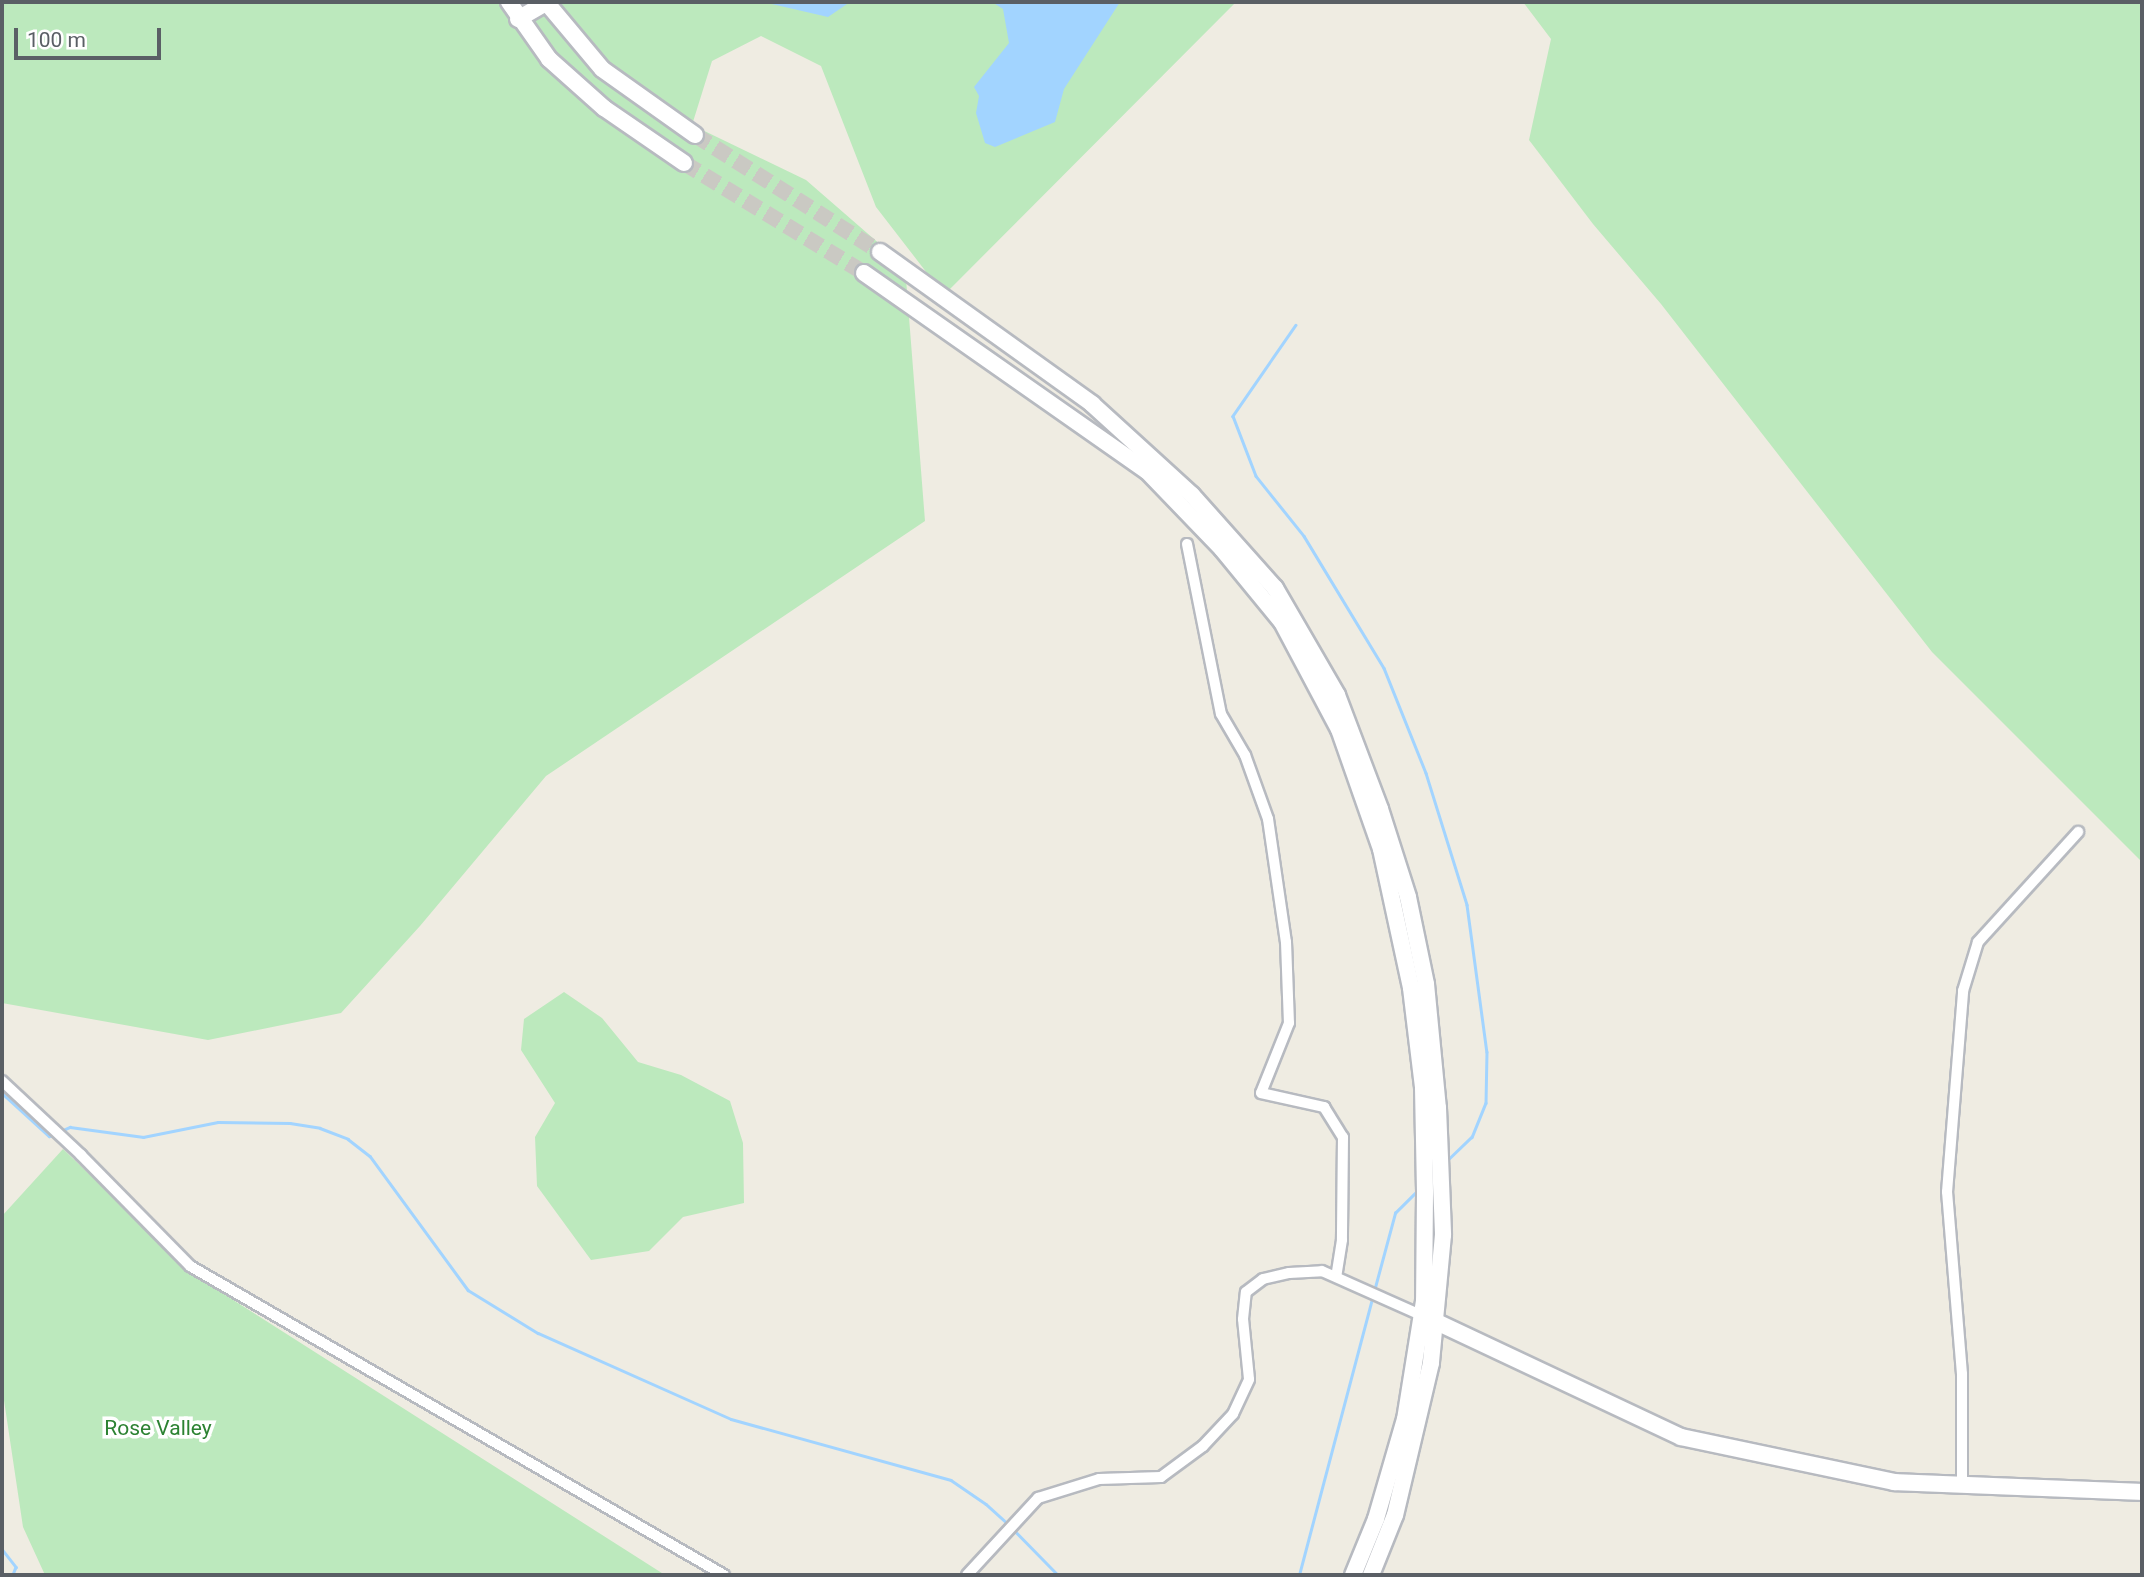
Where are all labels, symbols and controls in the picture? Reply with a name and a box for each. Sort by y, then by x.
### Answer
scale bar [18,14,164,58]
text: 100 m [27,28,86,52]
park label: Rose Valley [104,1415,212,1441]

